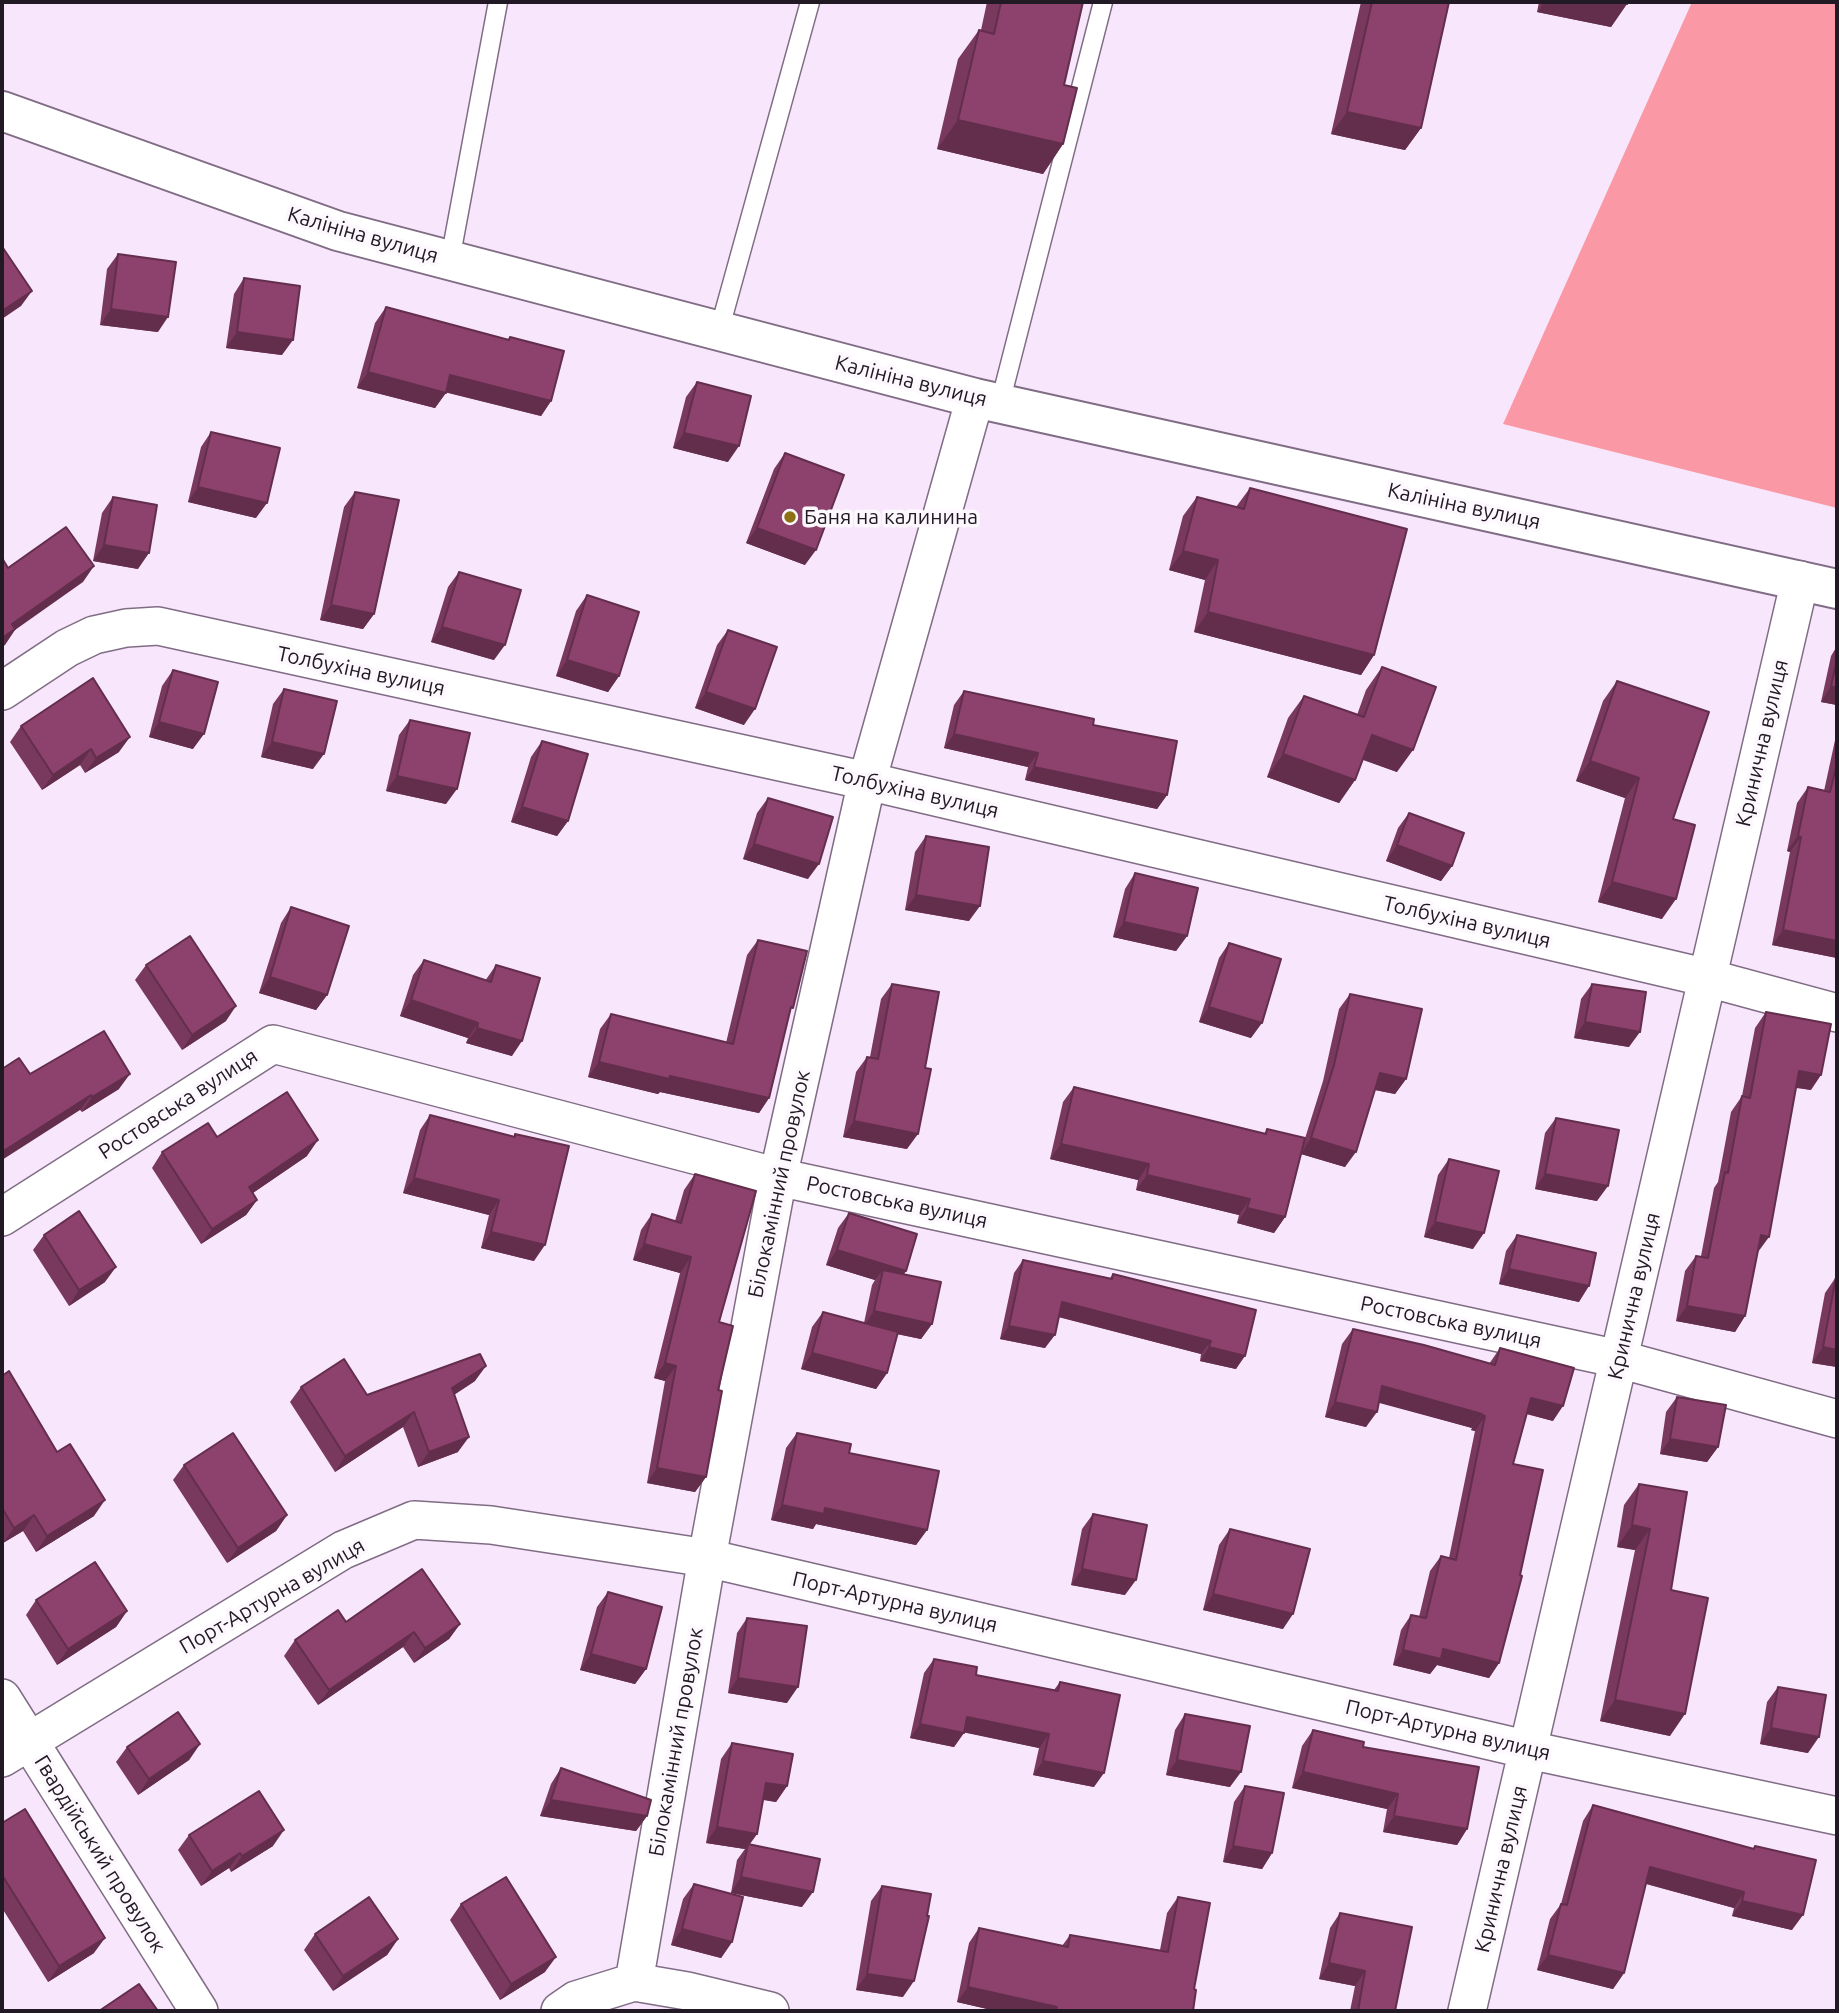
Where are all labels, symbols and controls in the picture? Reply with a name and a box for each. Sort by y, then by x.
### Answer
street label: Калініна вулиця [285,201,441,269]
street label: Калініна вулиця [832,350,990,412]
street label: Калініна вулиця [1385,477,1543,535]
place label: Баня на калинина [804,504,978,530]
marker: Баня на калинина [782,509,798,525]
street label: Толбухіна вулиця [275,641,447,701]
street label: Кринична вулиця [1731,657,1793,829]
street label: Толбухіна вулиця [829,760,1001,824]
street label: Толбухіна вулиця [1381,890,1553,954]
street label: Ростовська вулиця [94,1043,262,1165]
street label: Білокамінний провулок [743,1068,815,1300]
street label: Ростовська вулиця [804,1170,990,1234]
street label: Кринична вулиця [1603,1210,1665,1382]
street label: Ростовська вулиця [1358,1290,1544,1354]
street label: Порт-Артурна вулиця [175,1533,369,1659]
street label: Порт-Артурна вулиця [790,1566,1000,1638]
street label: Білокамінний провулок [643,1626,709,1858]
street label: Порт-Артурна вулиця [1343,1694,1553,1766]
street label: Гвардійський провулок [29,1751,171,1957]
street label: Кринична вулиця [1470,1783,1532,1955]

